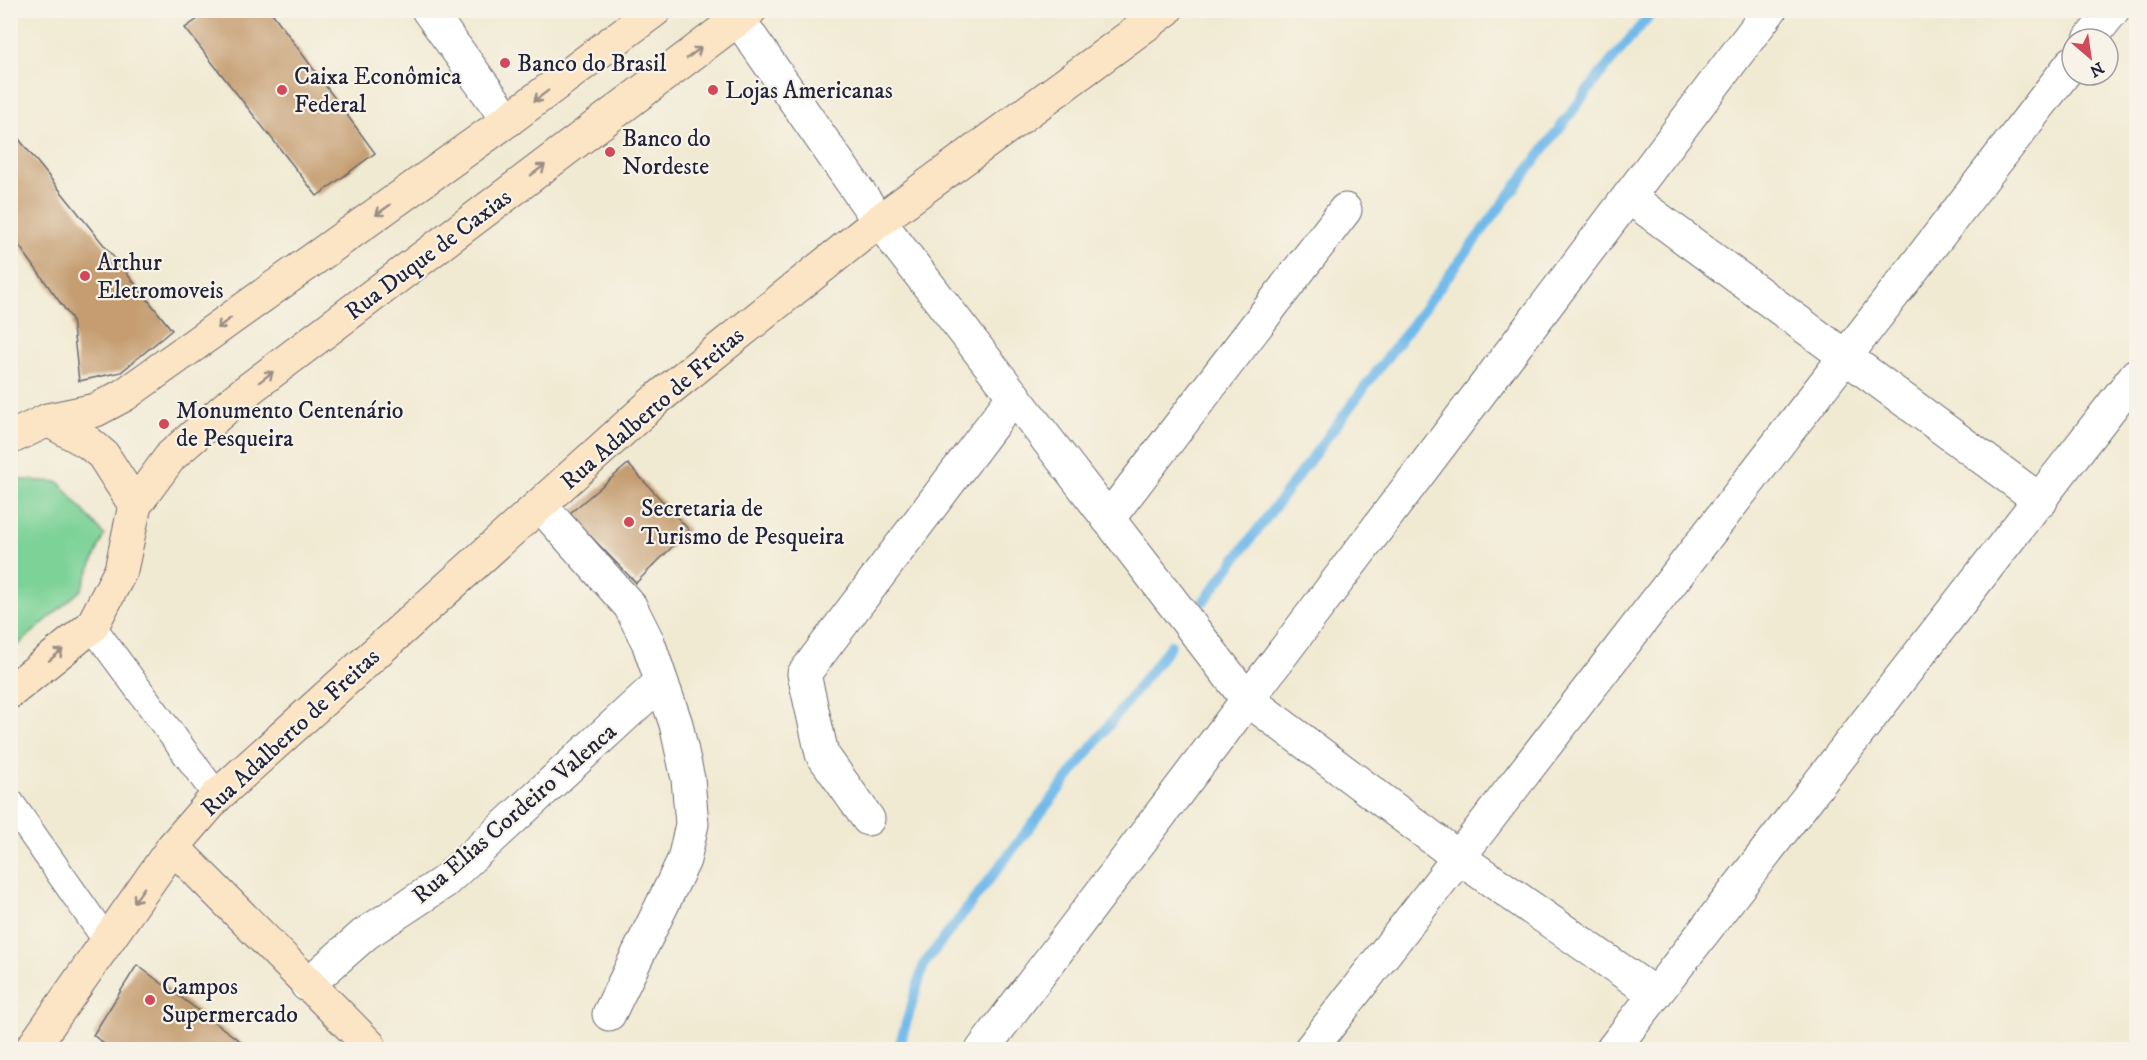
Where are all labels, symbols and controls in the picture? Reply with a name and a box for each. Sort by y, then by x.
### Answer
north arrow [2060,27,2120,87]
one-way arrow [686,46,702,59]
place label: Banco do Brasil [517,49,667,79]
marker: Banco do Brasil [498,56,512,70]
text: N [2086,57,2107,81]
place label: Caixa Econômica Federal [294,62,462,120]
place label: Lojas Americanas [725,76,893,106]
marker: Caixa Econômica Federal [275,83,289,97]
marker: Lojas Americanas [706,83,720,97]
one-way arrow [533,89,549,102]
place label: Banco do Nordeste [622,124,711,182]
marker: Banco do Nordeste [603,145,617,159]
one-way arrow [530,164,546,177]
street label: Rua Duque de Caxias [340,183,518,327]
one-way arrow [375,204,391,216]
place label: Arthur Eletromoveis [97,248,224,306]
marker: Arthur Eletromoveis [78,269,92,283]
one-way arrow [217,317,233,329]
street label: Rua Adalberto de Freitas [555,321,751,497]
one-way arrow [257,370,273,383]
place label: Monumento Centenário de Pesqueira [176,396,404,454]
marker: Monumento Centenário de Pesqueira [157,417,171,431]
place label: Secretaria de Turismo de Pesqueira [641,494,845,552]
marker: Secretaria de Turismo de Pesqueira [622,515,636,529]
street label: Rua Adalberto de Freitas [195,642,386,823]
one-way arrow [48,648,63,662]
street label: Rua Elias Cordeiro Valenca [406,716,624,911]
one-way arrow [133,886,145,902]
place label: Campos Supermercado [162,972,298,1030]
marker: Campos Supermercado [143,993,157,1007]

